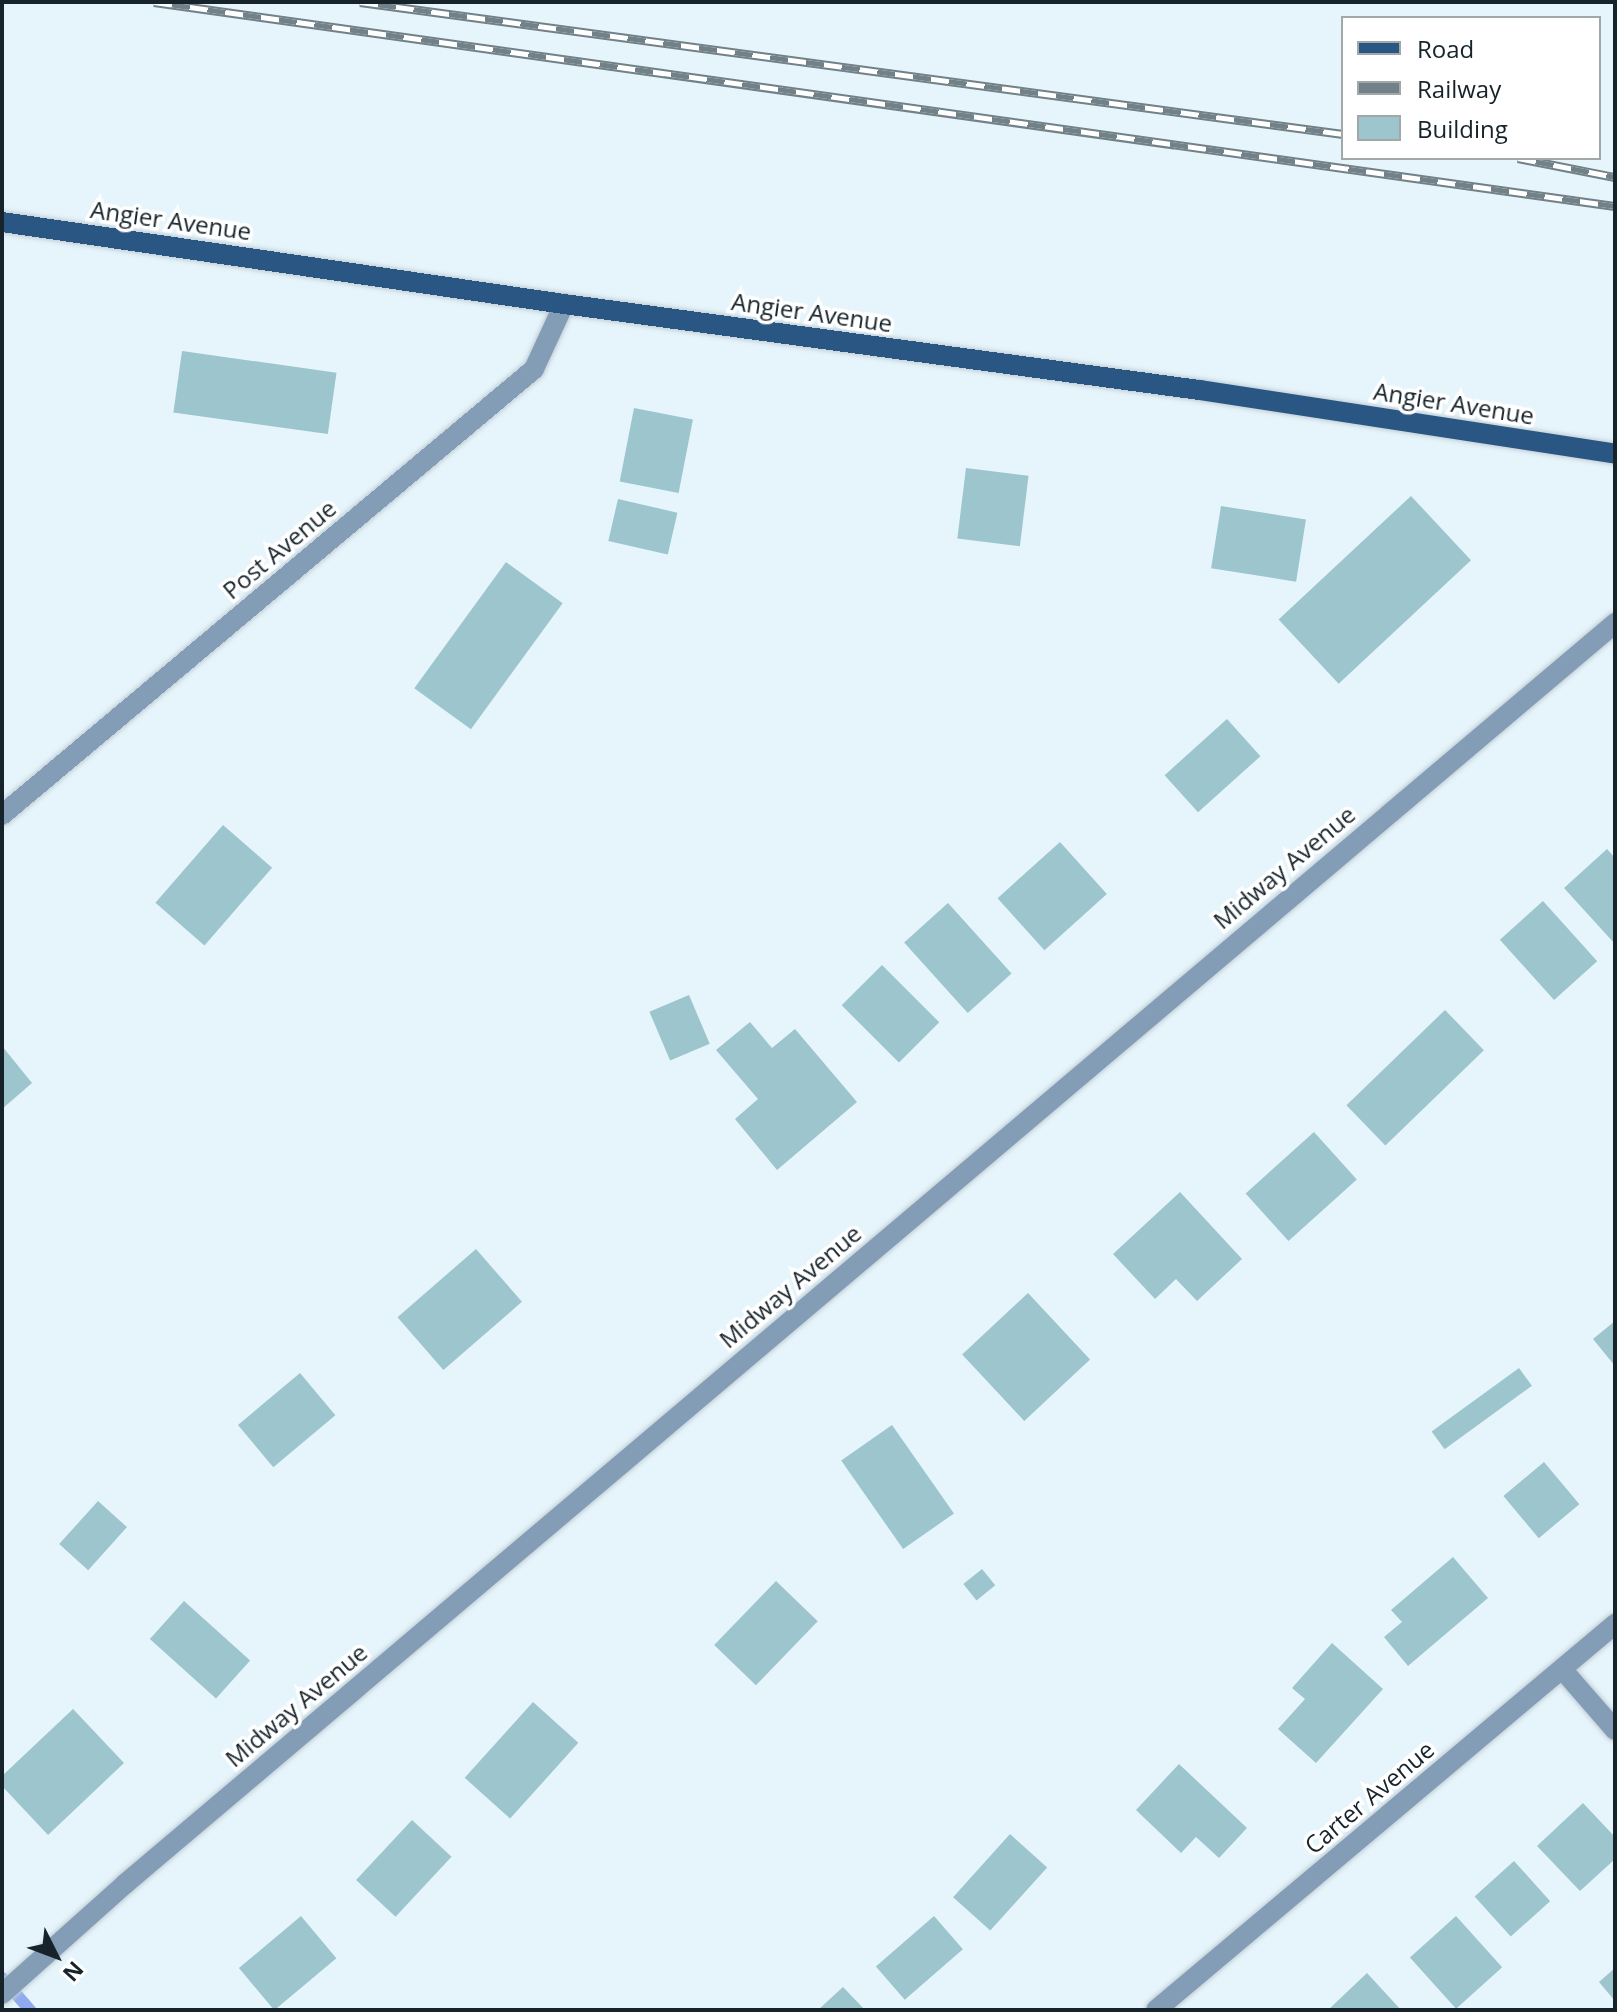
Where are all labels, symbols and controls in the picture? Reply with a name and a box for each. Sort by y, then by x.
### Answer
legend [1341,16,1601,160]
text: Road [1417,32,1474,65]
text: Railway [1417,72,1501,105]
text: Building [1417,112,1508,145]
street label: Angier Avenue [89,194,253,246]
street label: Angier Avenue [730,286,894,338]
street label: Angier Avenue [1372,376,1536,430]
street label: Post Avenue [217,493,341,605]
street label: Midway Avenue [1207,799,1361,935]
street label: Midway Avenue [713,1218,867,1354]
street label: Midway Avenue [219,1637,373,1773]
street label: Carter Avenue [1299,1735,1439,1859]
north arrow [16,1916,96,1996]
text: N [57,1955,91,1989]

